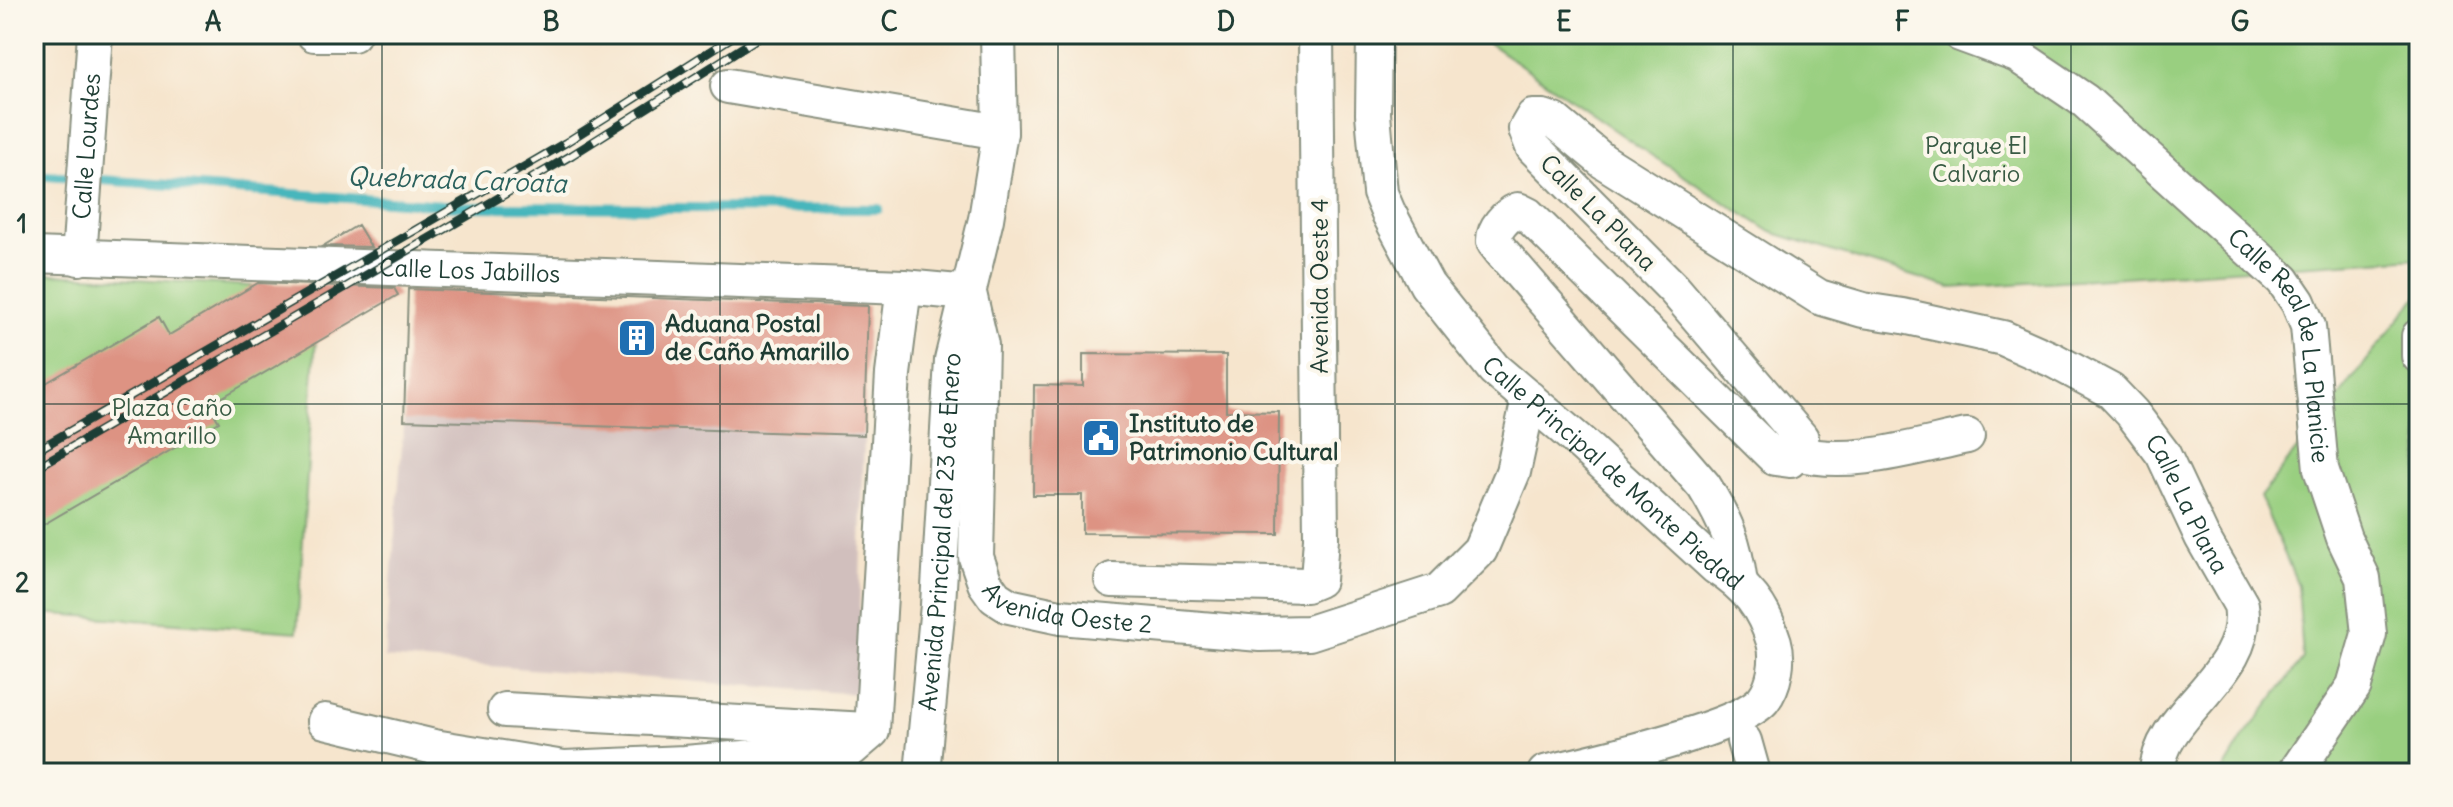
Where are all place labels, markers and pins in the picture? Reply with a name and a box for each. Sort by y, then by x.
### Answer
place label: Aduana Postal de Caño Amarillo [665,308,850,366]
building icon: Aduana Postal de Caño Amarillo [616,317,658,359]
place label: Instituto de Patrimonio Cultural [1129,408,1338,466]
public building icon: Instituto de Patrimonio Cultural [1080,417,1122,459]

